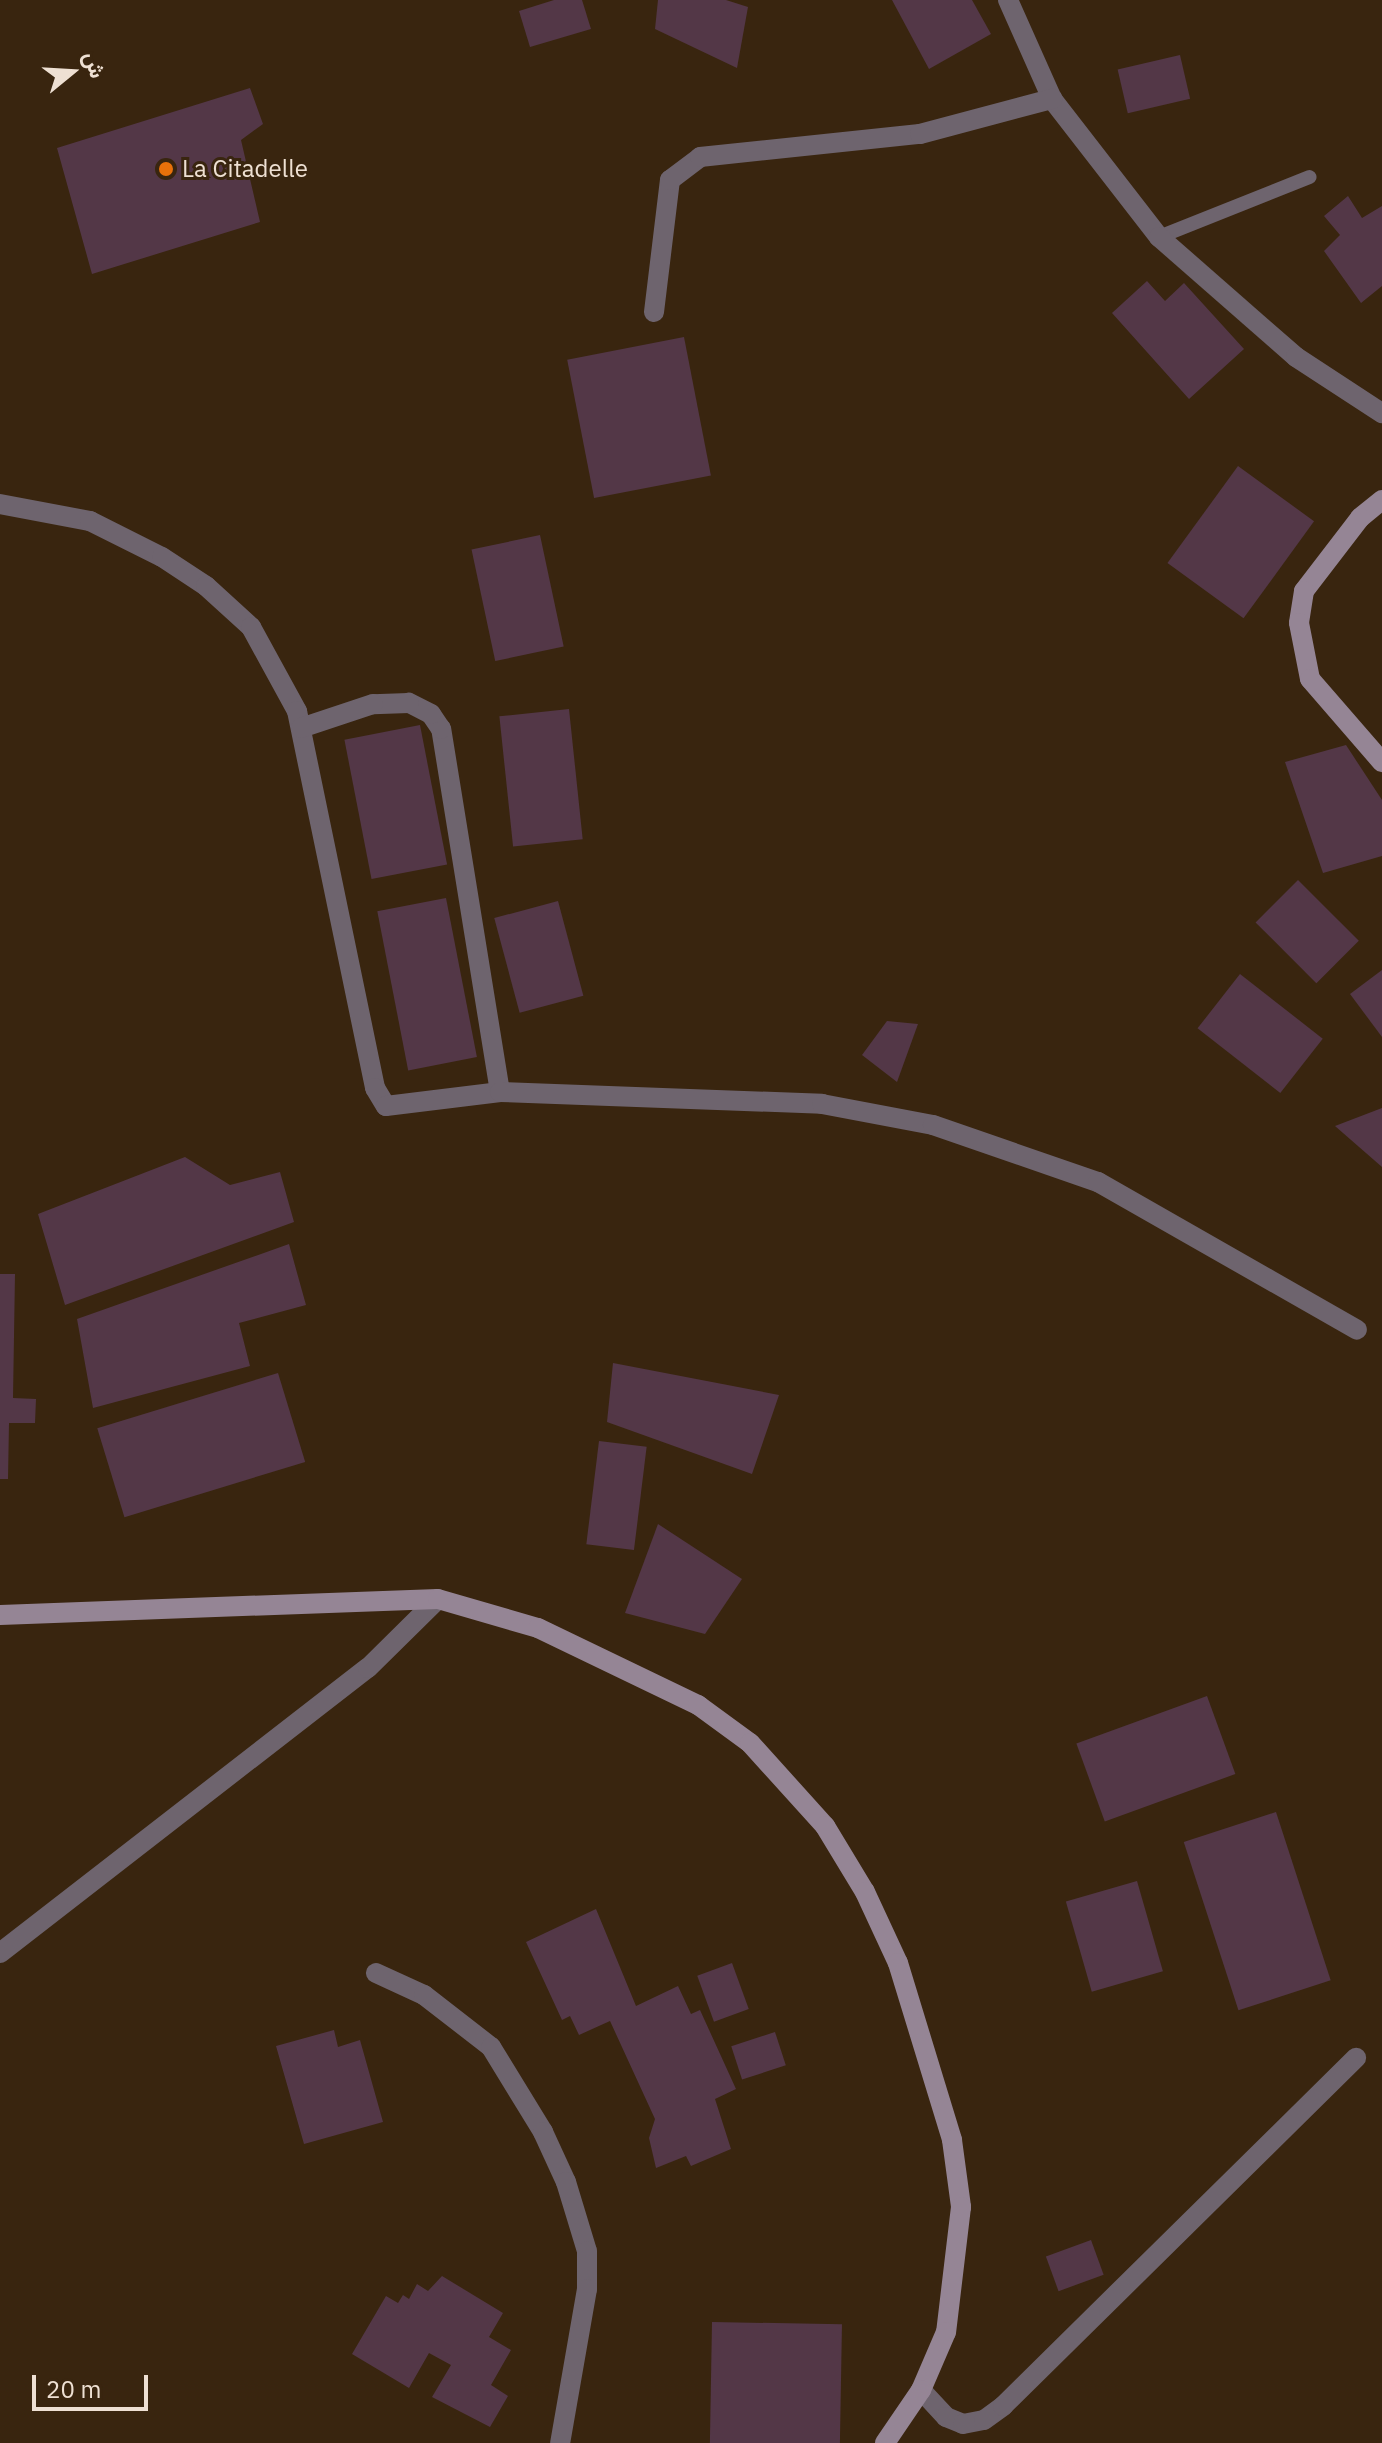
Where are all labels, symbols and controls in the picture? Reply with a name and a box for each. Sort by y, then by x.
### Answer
north arrow [32,32,112,112]
text: ش [77,47,113,81]
place label: La Citadelle [182,155,308,183]
marker: La Citadelle [157,160,175,178]
scale bar [36,2359,152,2409]
text: 20 m [46,2373,101,2405]

